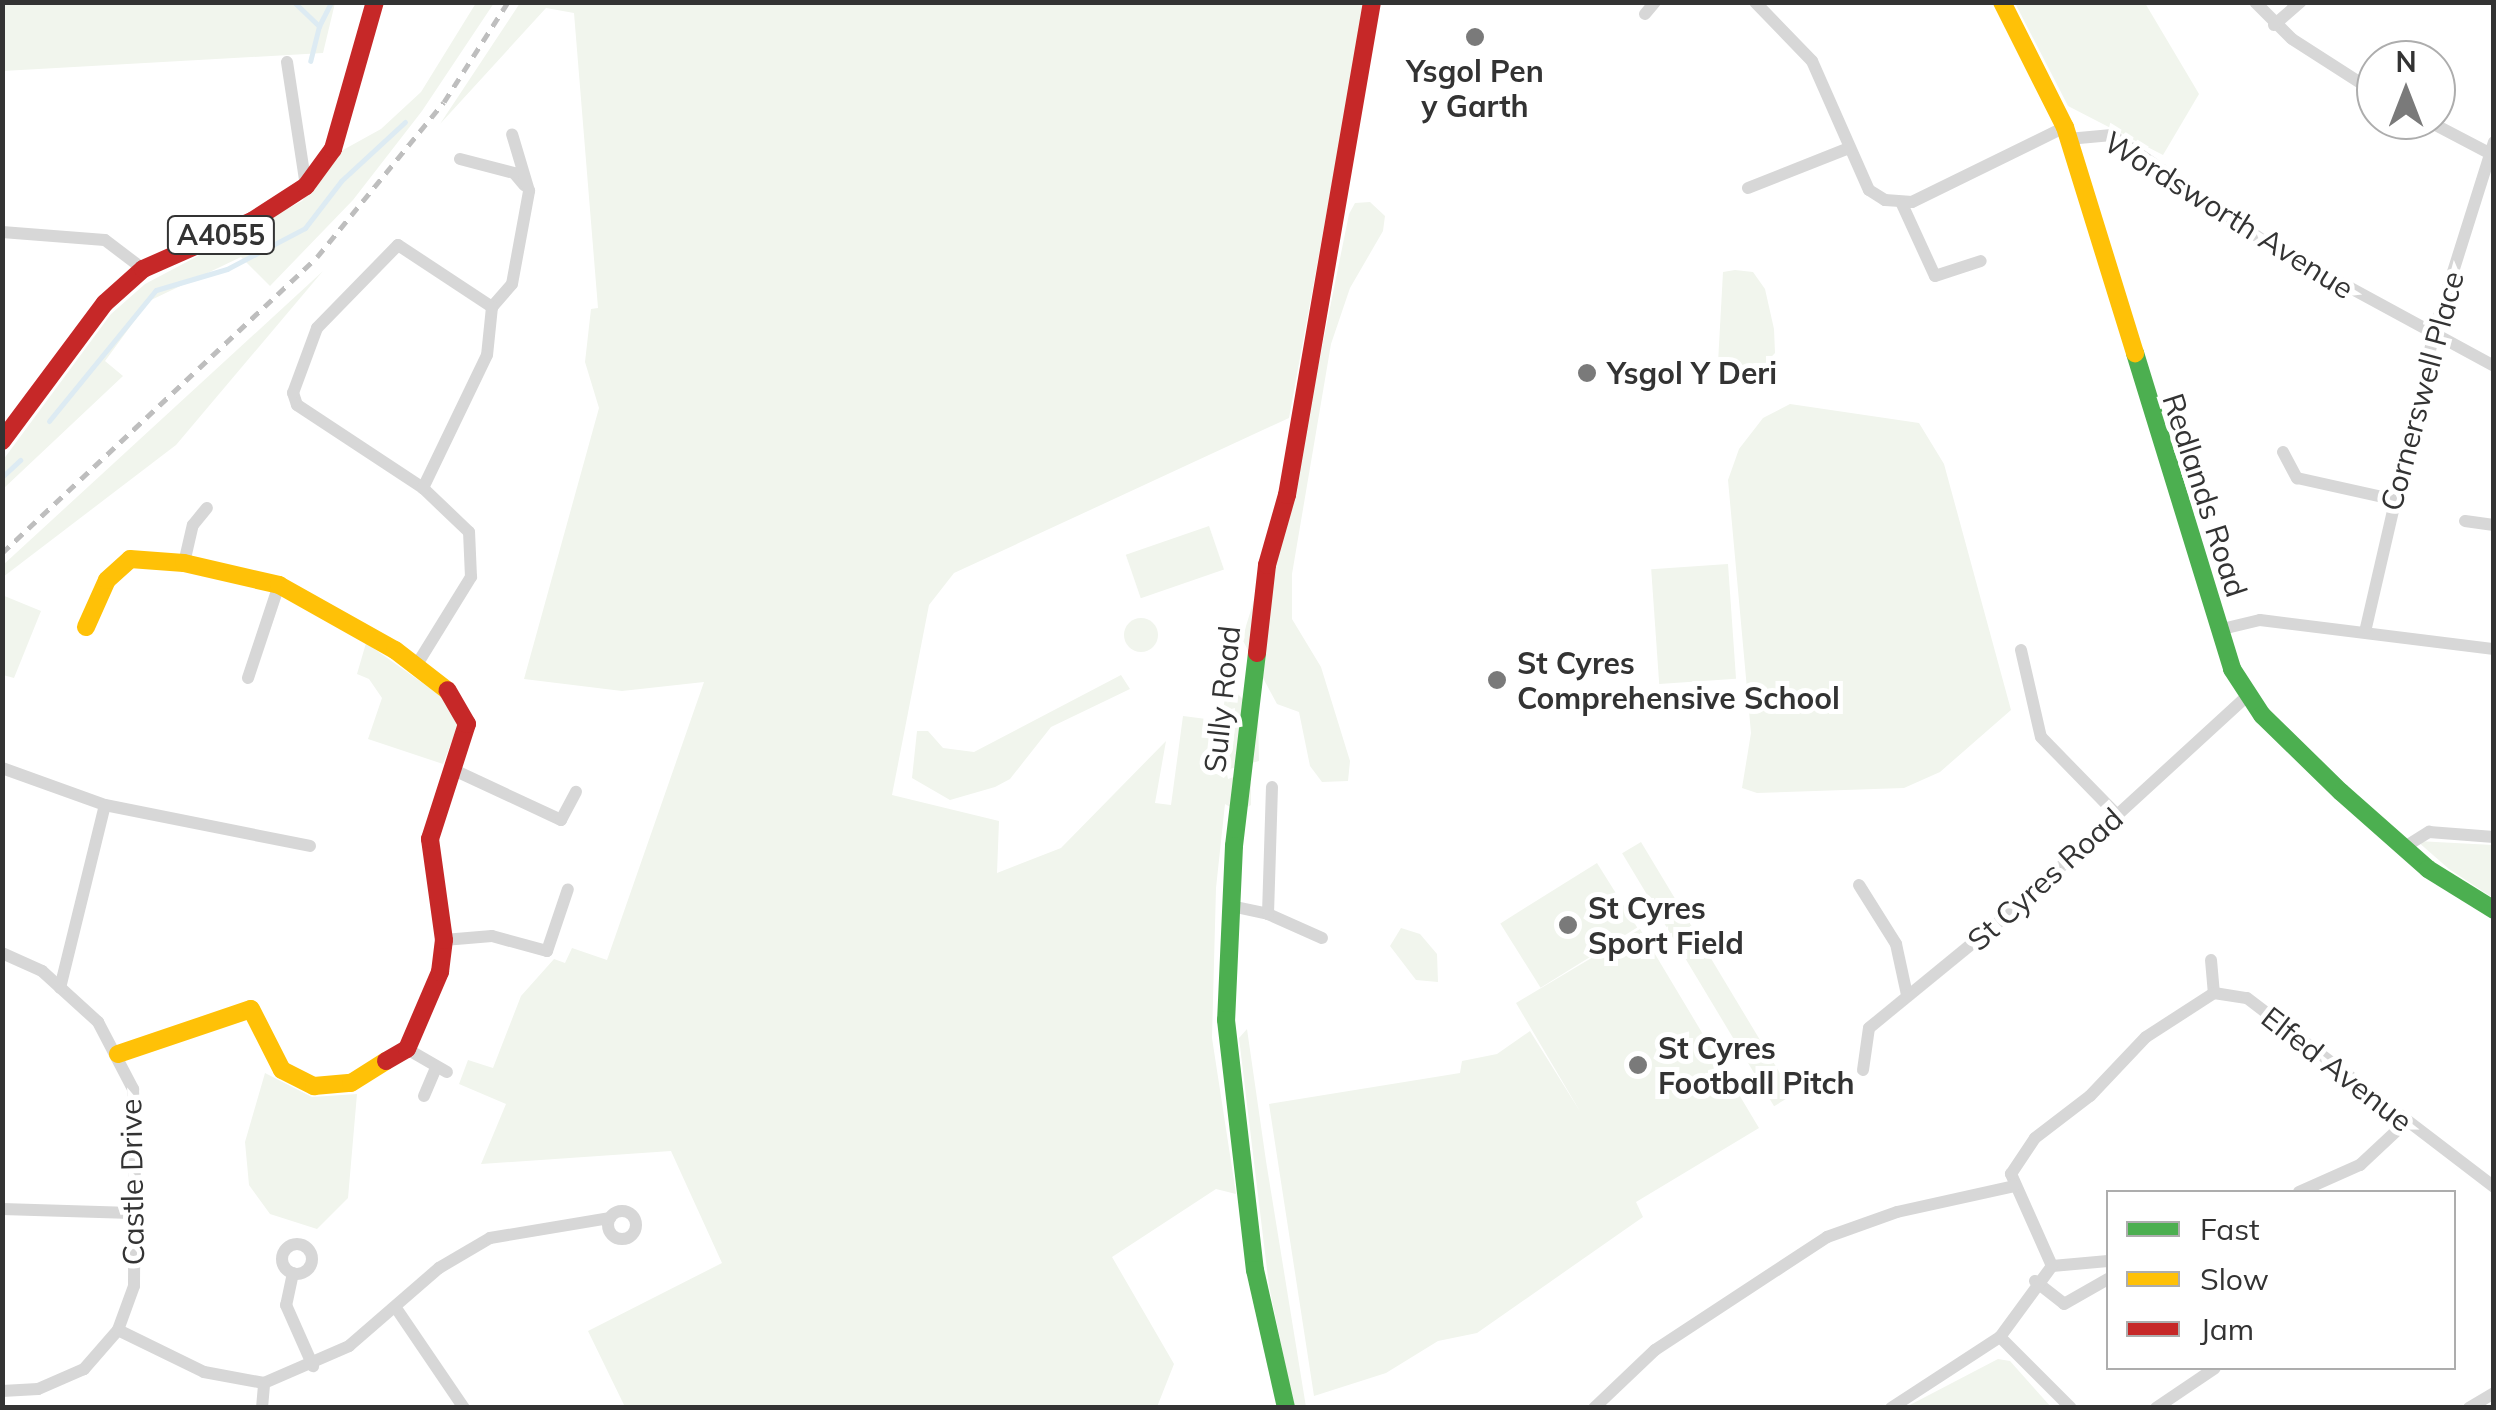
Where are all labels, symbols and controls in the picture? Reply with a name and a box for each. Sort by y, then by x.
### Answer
marker: Ysgol Pen y Garth [1464,26,1486,48]
north arrow [2356,40,2456,140]
text: N [2395,44,2417,79]
place label: Ysgol Pen y Garth [1406,53,1544,124]
street label: Wordsworth Avenue [2098,124,2360,306]
road number: A4055 [166,212,276,258]
street label: Cornerswell Place [2373,267,2471,515]
place label: Ysgol Y Deri [1607,355,1777,391]
marker: Ysgol Y Deri [1576,362,1598,384]
street label: Redlands Road [2155,389,2255,601]
street label: Sully Road [1196,624,1248,774]
place label: St Cyres Comprehensive School [1517,645,1840,716]
marker: St Cyres Comprehensive School [1486,669,1508,691]
street label: St Cyres Road [1960,800,2130,958]
place label: St Cyres Sport Field [1588,890,1744,960]
marker: St Cyres Sport Field [1557,914,1579,936]
street label: Elfed Avenue [2255,999,2419,1139]
place label: St Cyres Football Pitch [1658,1030,1855,1100]
marker: St Cyres Football Pitch [1627,1054,1649,1076]
street label: Castle Drive [113,1098,151,1266]
legend [2106,1190,2456,1370]
text: Fast [2200,1210,2260,1248]
text: Slow [2200,1260,2269,1298]
text: Jam [2200,1310,2254,1348]

